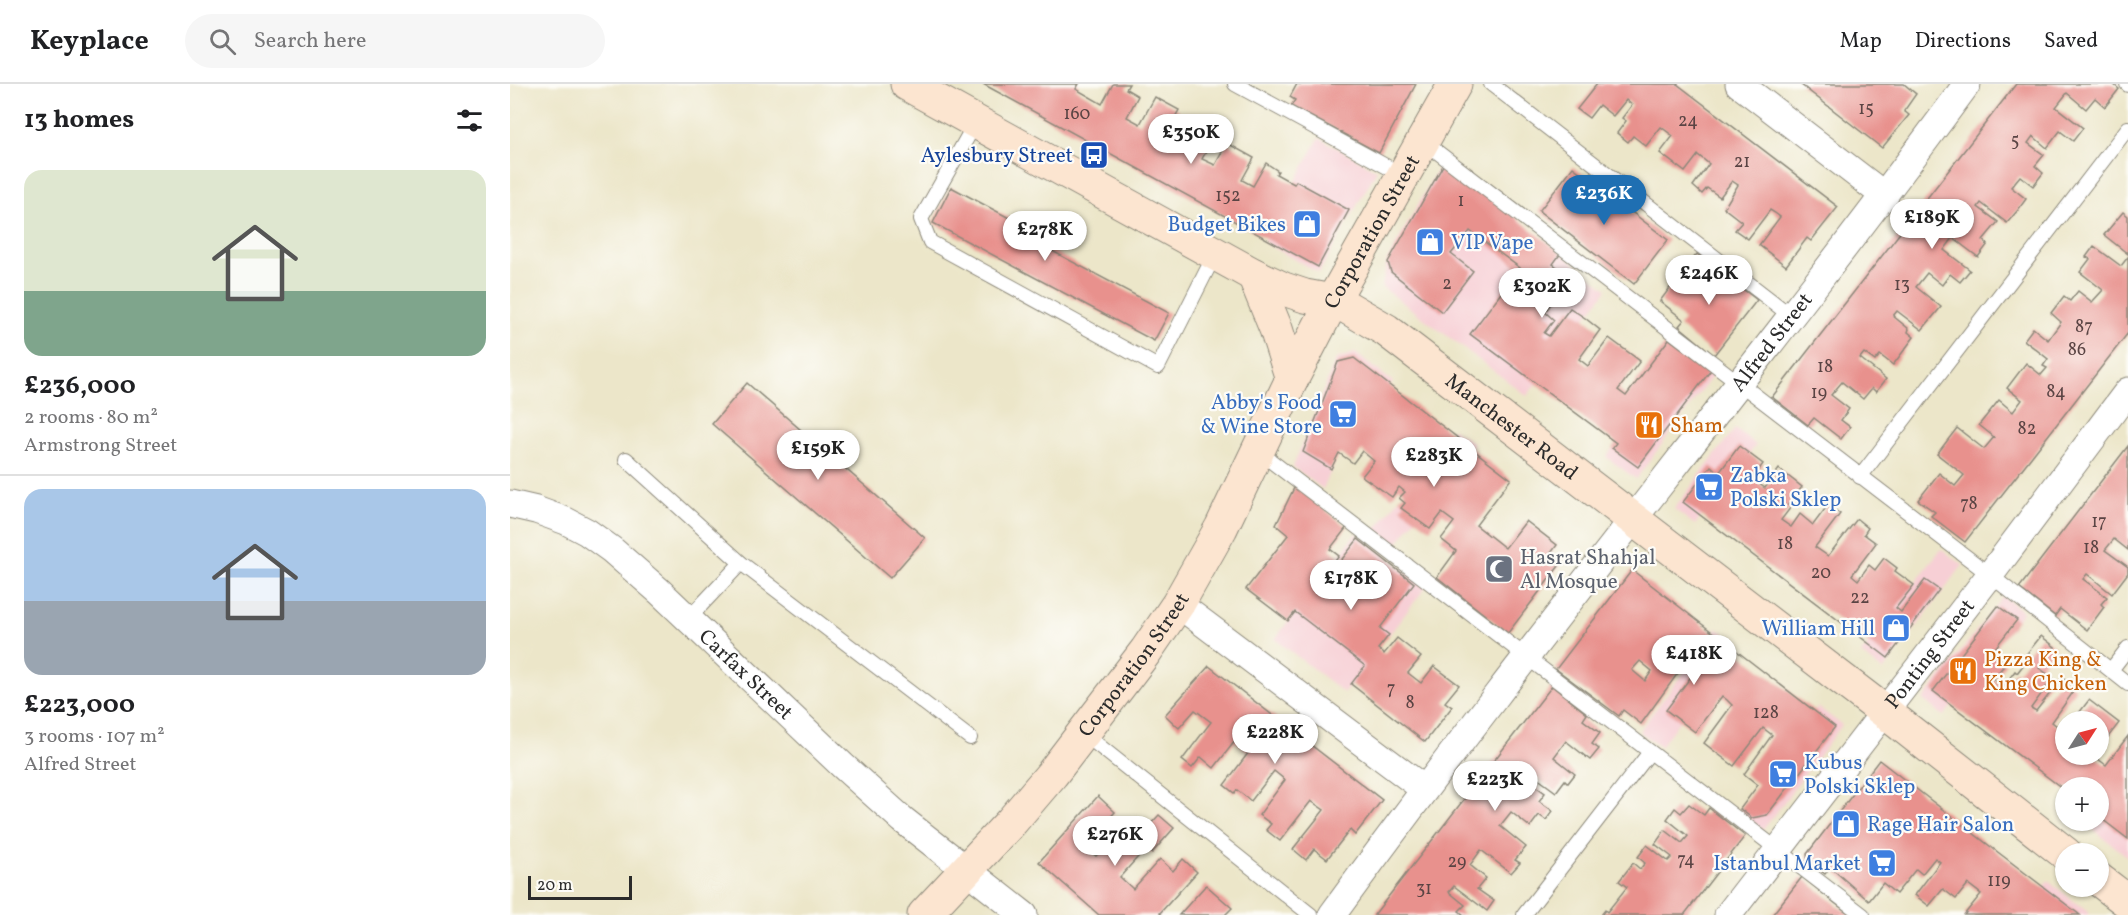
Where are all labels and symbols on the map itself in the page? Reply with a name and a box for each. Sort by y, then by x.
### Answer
house number: 15 [1858,97,1874,122]
house number: 160 [1064,102,1091,127]
house number: 24 [1678,109,1698,134]
pin: £350K [1149,114,1233,165]
house number: 5 [2011,129,2019,154]
bus stop icon: Aylesbury Street [1078,139,1110,171]
place label: Aylesbury Street [921,142,1073,171]
street label: Corporation Street [1318,150,1428,314]
house number: 21 [1734,150,1750,175]
pin: £236K [1562,175,1646,226]
house number: 152 [1215,184,1241,209]
house number: 1 [1458,189,1464,214]
pin: £189K [1890,199,1974,250]
shop icon: Budget Bikes [1291,208,1323,240]
pin: £278K [1003,211,1087,262]
place label: Budget Bikes [1167,211,1286,240]
shop icon: VIP Vape [1414,226,1446,258]
place label: VIP Vape [1451,229,1534,258]
pin: £246K [1667,255,1751,306]
pin: £302K [1500,268,1584,319]
house number: 2 [1442,272,1452,297]
house number: 13 [1894,273,1910,298]
street label: Alfred Street [1725,287,1820,398]
house number: 87 [2075,315,2093,340]
house number: 86 [2068,338,2086,363]
house number: 18 [1817,355,1833,380]
street label: Manchester Road [1438,367,1584,488]
house number: 84 [2046,380,2066,405]
house number: 19 [1811,381,1827,406]
place label: Abby's Food & Wine Store [1201,389,1322,442]
supermarket icon: Abby's Food & Wine Store [1327,398,1359,430]
restaurant icon: Sham [1633,409,1665,441]
place label: Sham [1670,412,1723,441]
house number: 82 [2018,417,2036,442]
pin: £159K [776,430,860,481]
pin: £283K [1392,437,1476,488]
place label: Zabka Polski Sklep [1730,462,1841,515]
supermarket icon: Zabka Polski Sklep [1693,471,1725,503]
house number: 78 [1960,492,1978,517]
house number: 17 [2091,510,2107,535]
house number: 18 [1777,532,1793,557]
house number: 18 [2083,536,2099,561]
place label: Hasrat Shahjal Al Mosque [1520,544,1656,597]
mosque icon: Hasrat Shahjal Al Mosque [1483,553,1515,585]
pin: £178K [1309,560,1393,611]
house number: 20 [1811,561,1831,586]
house number: 22 [1850,586,1870,611]
street label: Corporation Street [1072,588,1197,744]
street label: Ponting Street [1879,593,1982,716]
shop icon: William Hill [1880,612,1912,644]
place label: William Hill [1761,615,1875,644]
street label: Carfax Street [692,623,799,727]
pin: £418K [1652,635,1736,686]
place label: Pizza King & King Chicken [1984,646,2107,699]
restaurant icon: Pizza King & King Chicken [1947,655,1979,687]
house number: 7 [1387,677,1395,702]
house number: 8 [1405,691,1415,716]
house number: 128 [1753,701,1779,726]
north arrow [2055,711,2109,765]
pin: £228K [1233,714,1317,765]
place label: Kubus Polski Sklep [1804,749,1915,802]
supermarket icon: Kubus Polski Sklep [1767,758,1799,790]
pin: £223K [1453,761,1537,812]
shop icon: Rage Hair Salon [1830,808,1862,840]
place label: Rage Hair Salon [1867,811,2014,840]
pin: £276K [1073,816,1157,867]
supermarket icon: Istanbul Market [1866,847,1898,879]
house number: 74 [1677,848,1695,873]
house number: 29 [1448,850,1466,875]
place label: Istanbul Market [1713,850,1861,879]
house number: 119 [1987,869,2011,894]
scale bar [528,873,632,900]
house number: 31 [1416,877,1432,902]

